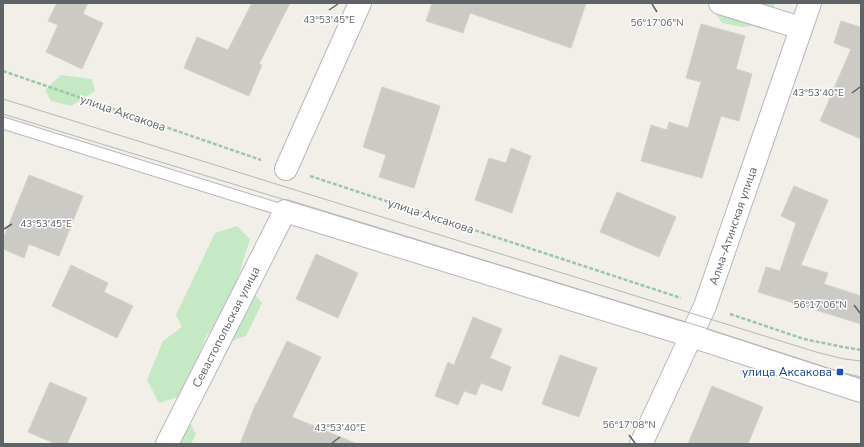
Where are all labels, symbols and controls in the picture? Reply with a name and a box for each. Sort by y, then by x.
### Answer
text: 43°53'45"E [303,13,355,27]
text: 56°17'06"N [630,16,684,30]
text: 43°53'40"E [792,86,844,100]
street label: улица Аксакова [78,91,168,135]
street label: Алма-Атинская улица [705,165,761,287]
street label: улица Аксакова [386,195,476,237]
text: 43°53'45"E [20,217,72,231]
street label: Севастопольская улица [189,264,263,390]
text: 56°17'06"N [793,298,847,312]
place label: улица Аксакова [742,364,832,380]
marker: улица Аксакова [835,367,845,377]
text: 56°17'08"N [602,418,656,432]
text: 43°53'40"E [314,421,366,435]

